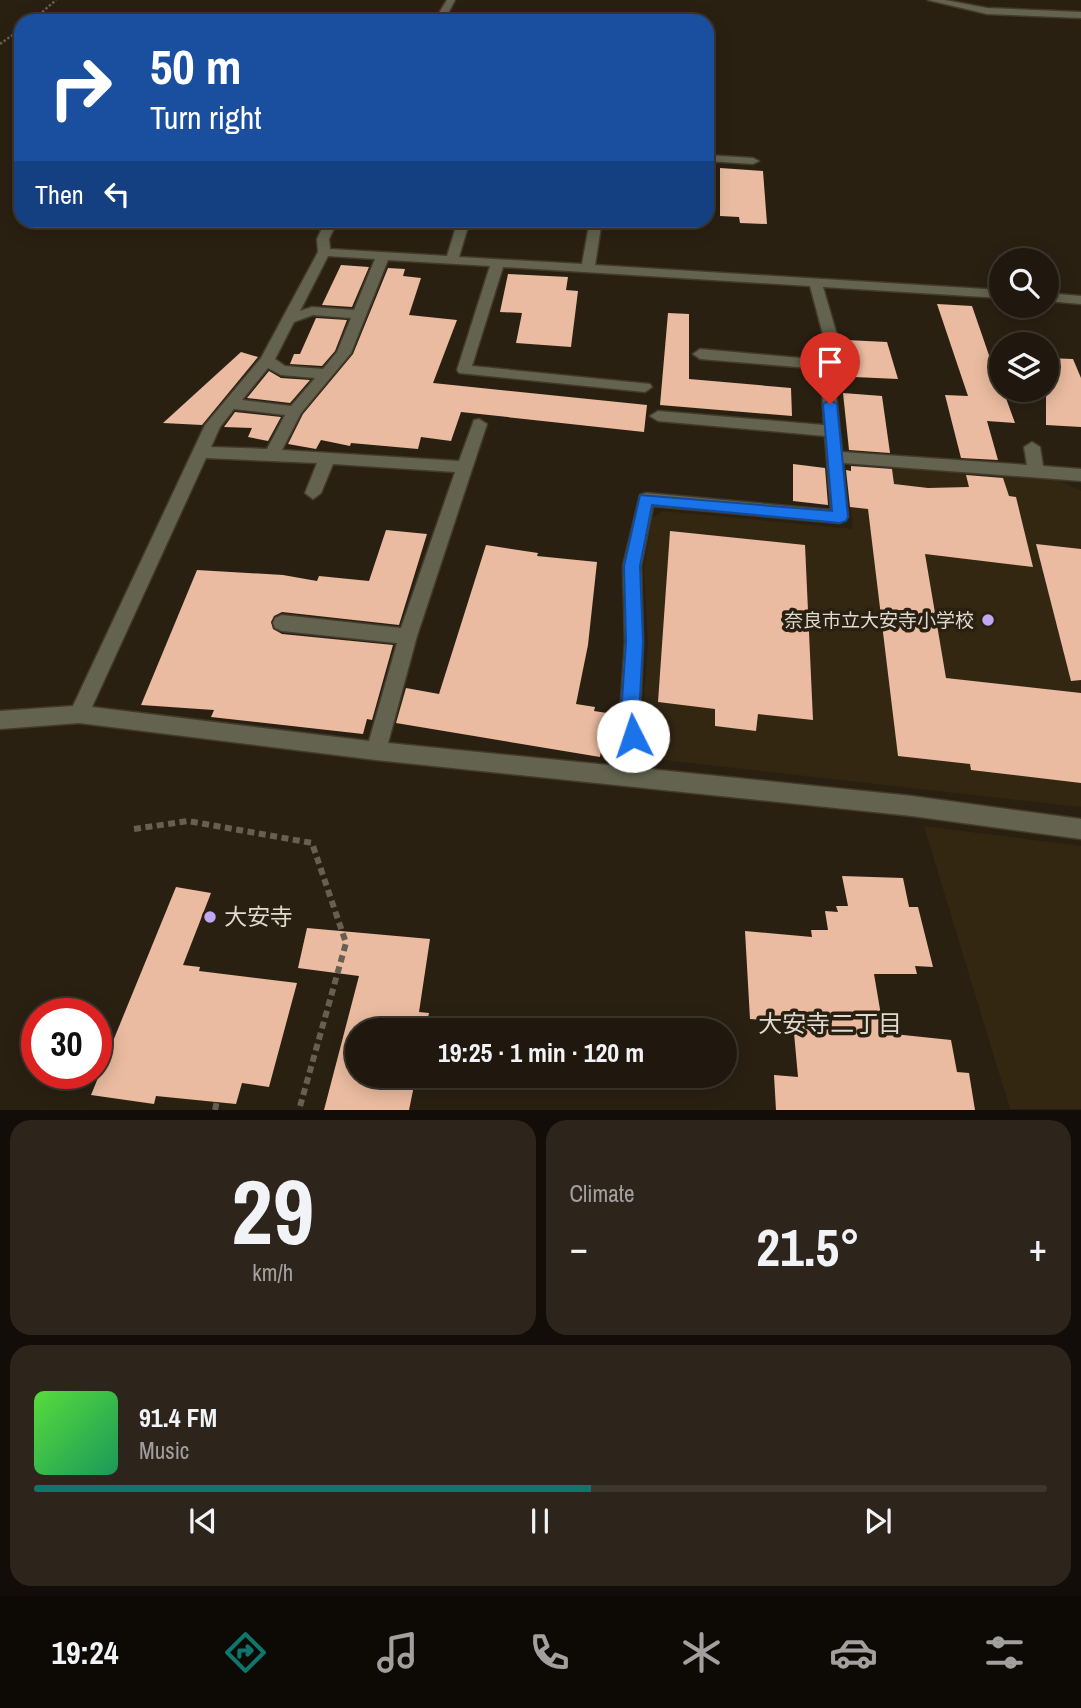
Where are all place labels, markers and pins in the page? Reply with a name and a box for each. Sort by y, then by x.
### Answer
pin [800,332,860,404]
place label: 奈良市立大安寺小学校 [784,607,974,633]
marker: 奈良市立大安寺小学校 [980,612,996,628]
place label: 大安寺 [224,901,293,932]
marker: 大安寺 [202,909,218,925]

